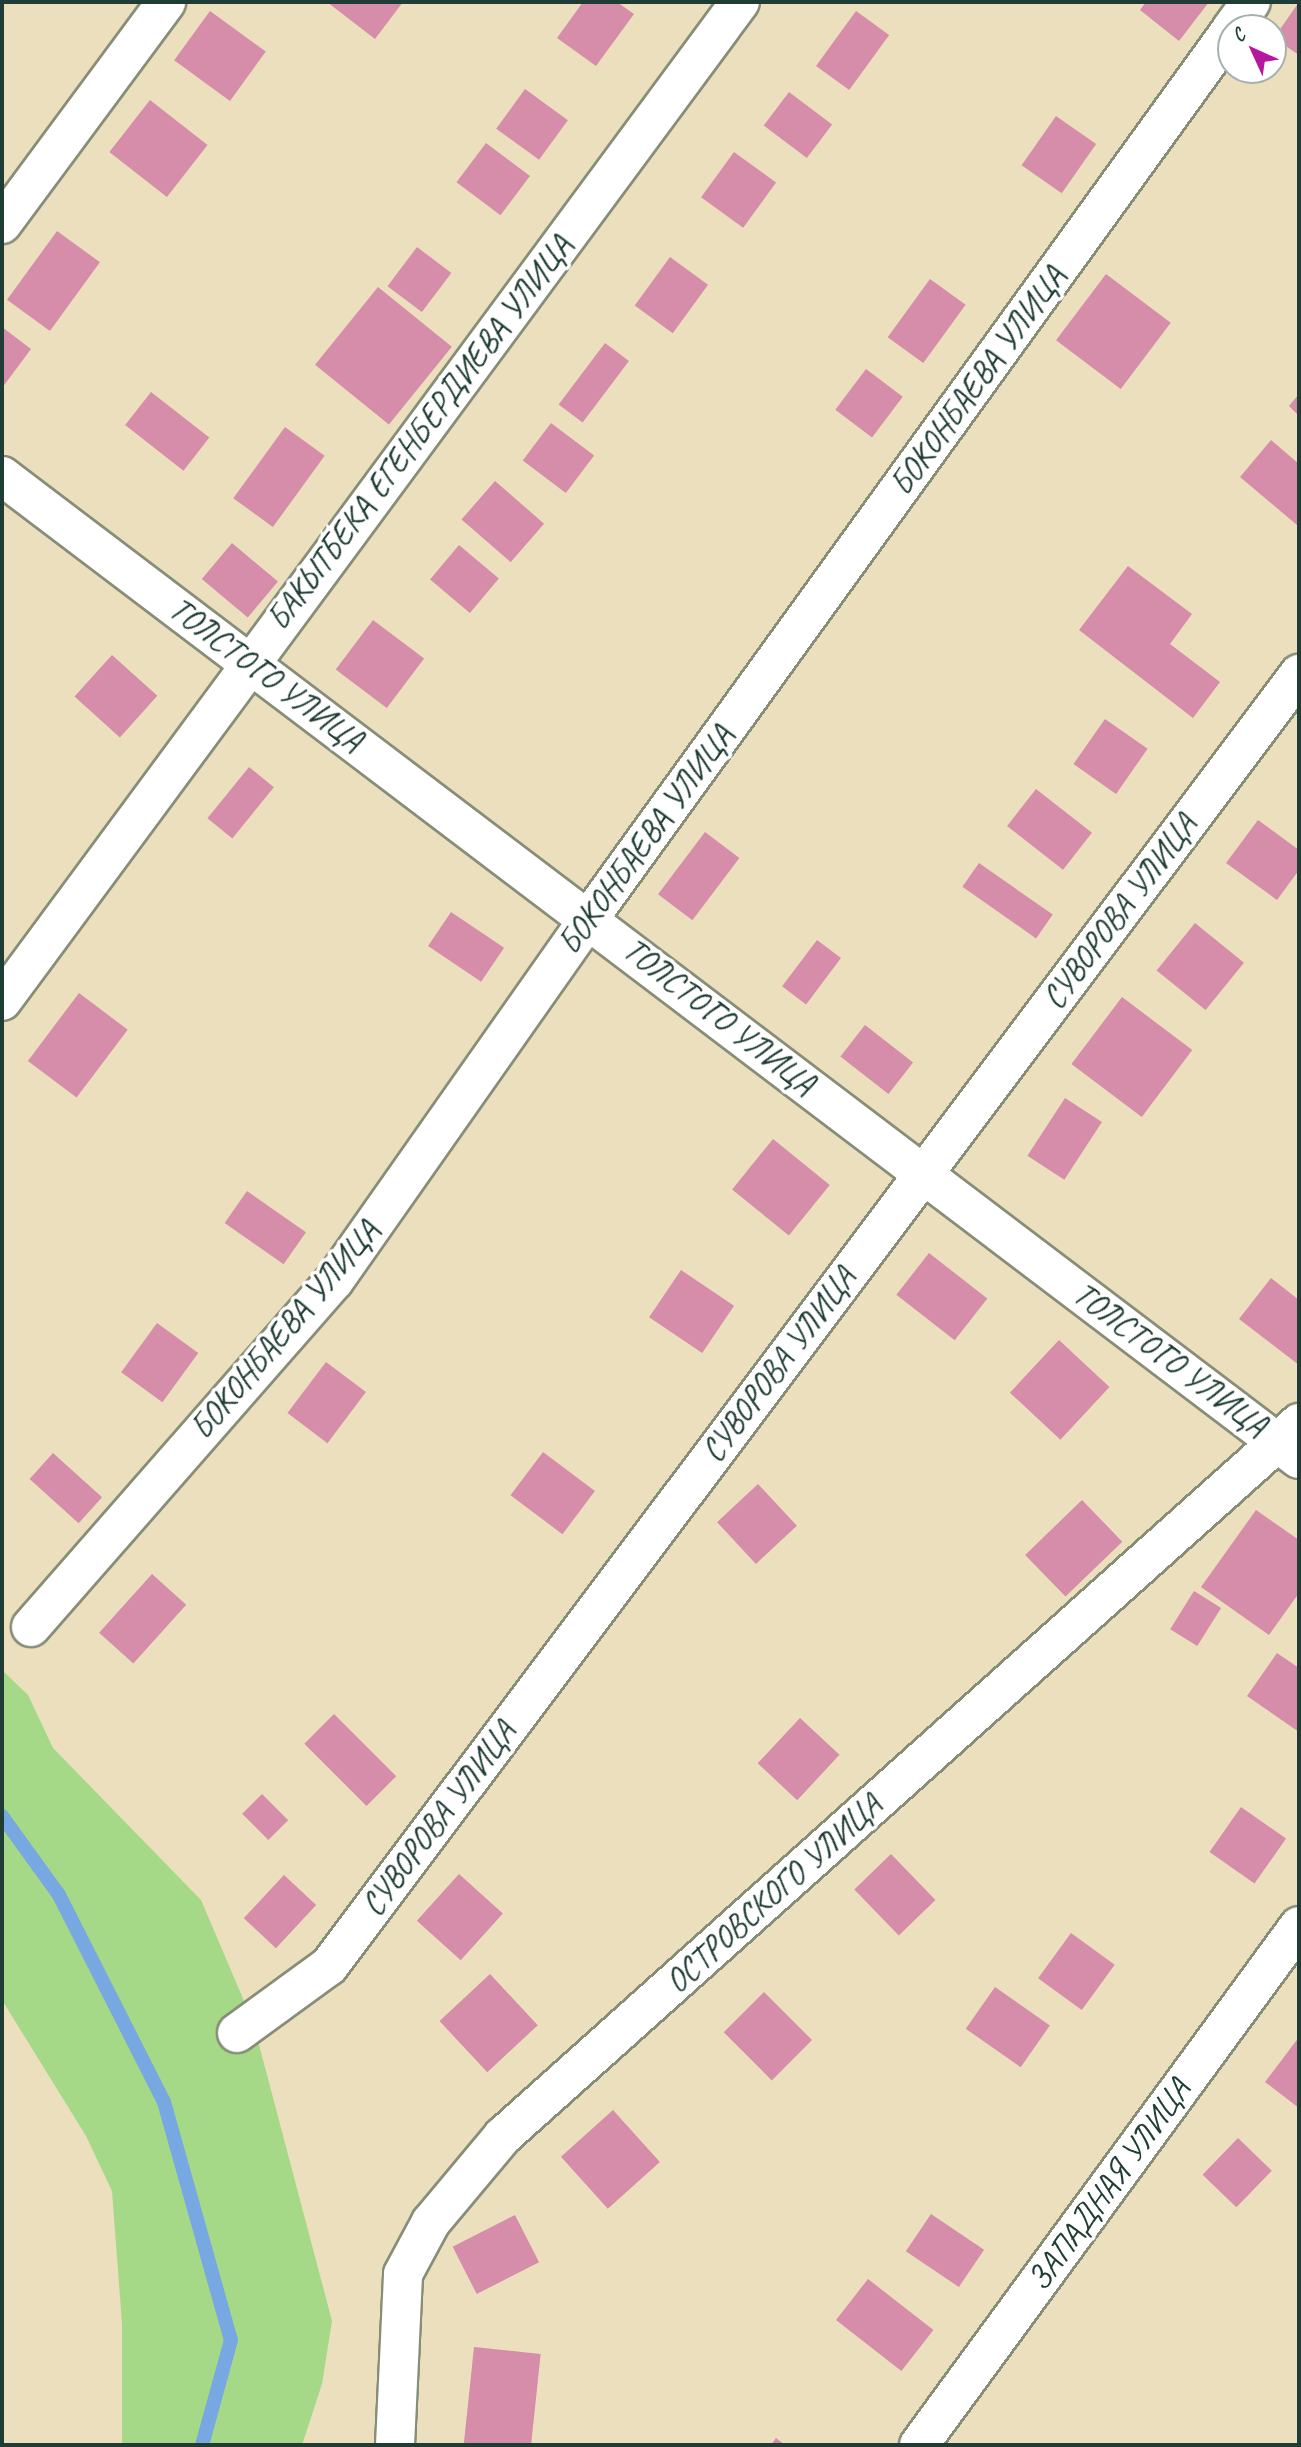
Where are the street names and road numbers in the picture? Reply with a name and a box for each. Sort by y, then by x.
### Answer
street label: БАКЫТБЕКА ЕГЕНБЕРДИЕВА УЛИЦА [259,228,581,638]
street label: БОКОНБАЕВА УЛИЦА [882,260,1074,502]
street label: ТОЛСТОГО УЛИЦА [161,589,371,761]
street label: БОКОНБАЕВА УЛИЦА [550,719,742,961]
street label: СУВОРОВА УЛИЦА [1034,807,1206,1017]
street label: ТОЛСТОГО УЛИЦА [615,930,823,1104]
street label: БОКОНБАЕВА УЛИЦА [183,1213,387,1447]
street label: СУВОРОВА УЛИЦА [693,1260,865,1470]
street label: ТОЛСТОГО УЛИЦА [1065,1274,1275,1446]
street label: СУВОРОВА УЛИЦА [353,1714,525,1924]
street label: ОСТРОВСКОГО УЛИЦА [657,1786,891,2002]
street label: ЗАПАДНАЯ УЛИЦА [1019,2071,1199,2299]

